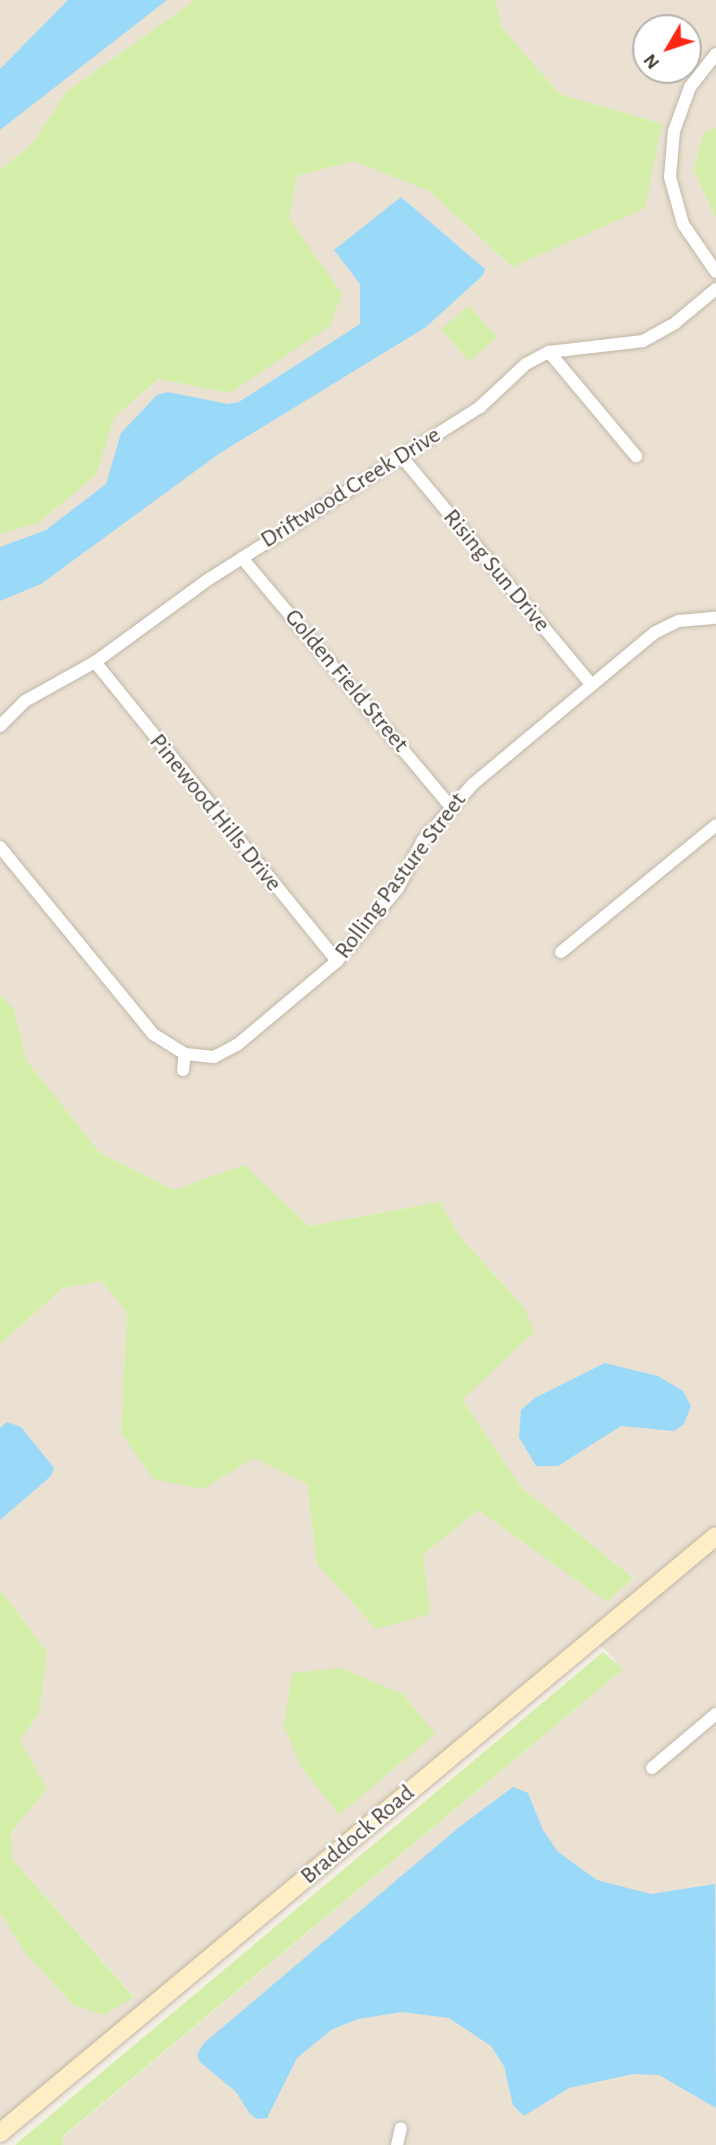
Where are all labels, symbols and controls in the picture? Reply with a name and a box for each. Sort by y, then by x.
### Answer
north arrow [632,14,702,84]
text: N [640,50,663,72]
street label: Driftwood Creek Drive [256,421,446,555]
street label: Rising Sun Drive [436,504,556,638]
street label: Golden Field Street [278,604,414,758]
street label: Pinewood Hills Drive [143,728,287,898]
street label: Rolling Pasture Street [329,787,473,965]
street label: Braddock Road [295,1779,421,1891]

